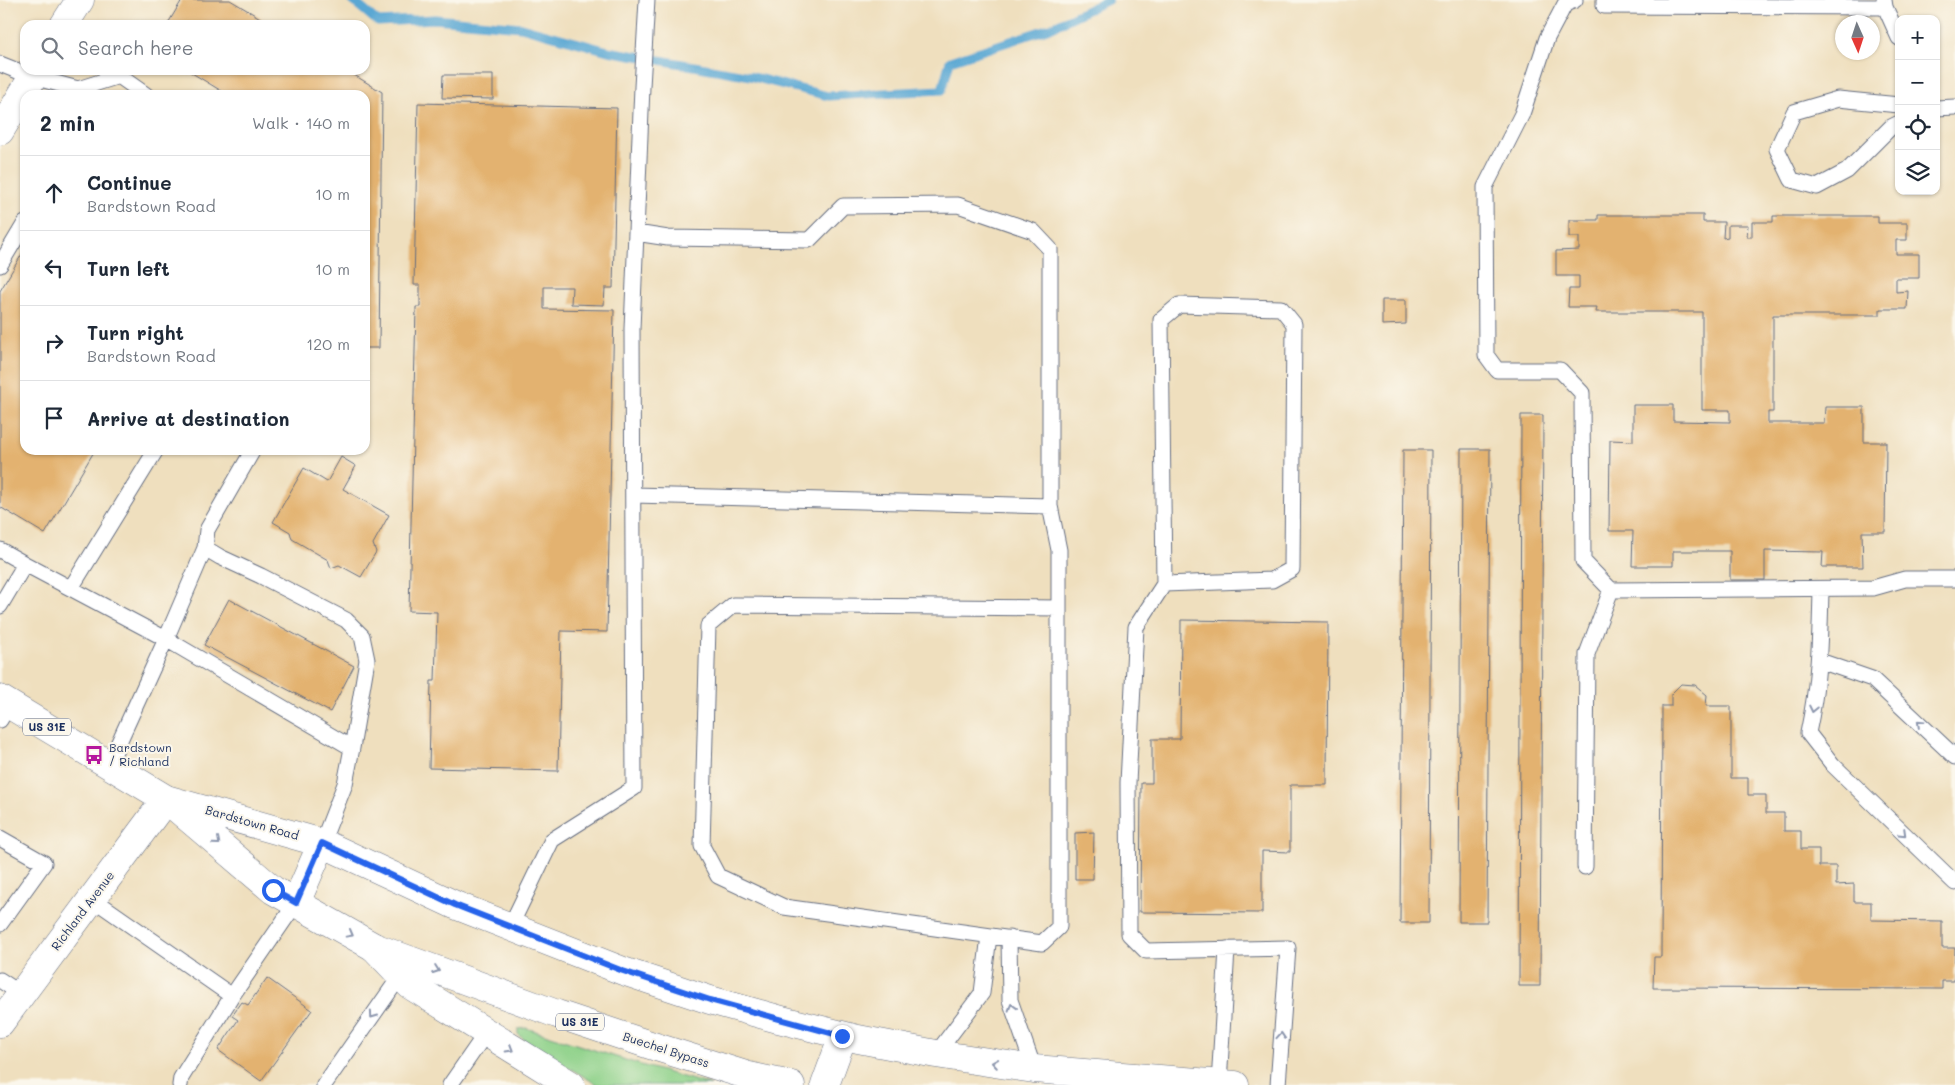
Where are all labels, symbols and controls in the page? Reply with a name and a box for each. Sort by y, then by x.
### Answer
north arrow [1835,15,1880,60]
map controls [1895,15,1940,195]
button: + [1895,15,1940,60]
search box [20,20,370,75]
icon: search [38,34,66,62]
text: Search here [78,35,194,60]
button: − [1895,60,1940,105]
button: locate [1895,105,1940,150]
text: 2 min [40,109,95,136]
text: Walk · 140 m [252,112,350,133]
button: layers [1895,150,1940,195]
text: Continue [87,170,172,195]
icon: ahead [40,179,68,207]
text: 10 m [315,183,350,204]
text: Bardstown Road [87,195,216,216]
icon: left [40,254,68,282]
text: Turn left [87,256,170,281]
text: 10 m [315,258,350,279]
text: Turn right [87,320,184,345]
icon: right [40,329,68,357]
text: 120 m [306,333,350,354]
text: Bardstown Road [87,345,216,366]
icon: arrive [40,404,68,432]
text: Arrive at destination [87,406,290,431]
one-way arrow [1809,705,1819,713]
road number: US 31E [23,719,71,736]
one-way arrow [1916,720,1925,729]
place label: Bardstown / Richland [109,739,172,769]
bus stop icon: Bardstown / Richland [83,744,105,766]
street label: Bardstown Road [204,801,301,843]
one-way arrow [1897,827,1906,836]
one-way arrow [211,836,220,845]
street label: Richland Avenue [47,868,117,953]
route start [262,879,285,902]
one-way arrow [344,927,353,937]
one-way arrow [431,964,440,974]
one-way arrow [1008,1003,1018,1011]
one-way arrow [370,1009,379,1019]
road number: US 31E [556,1014,604,1030]
route end [831,1025,854,1048]
street label: Buechel Bypass [621,1028,712,1071]
one-way arrow [1276,1032,1287,1040]
one-way arrow [505,1042,514,1052]
one-way arrow [991,1059,1000,1069]

